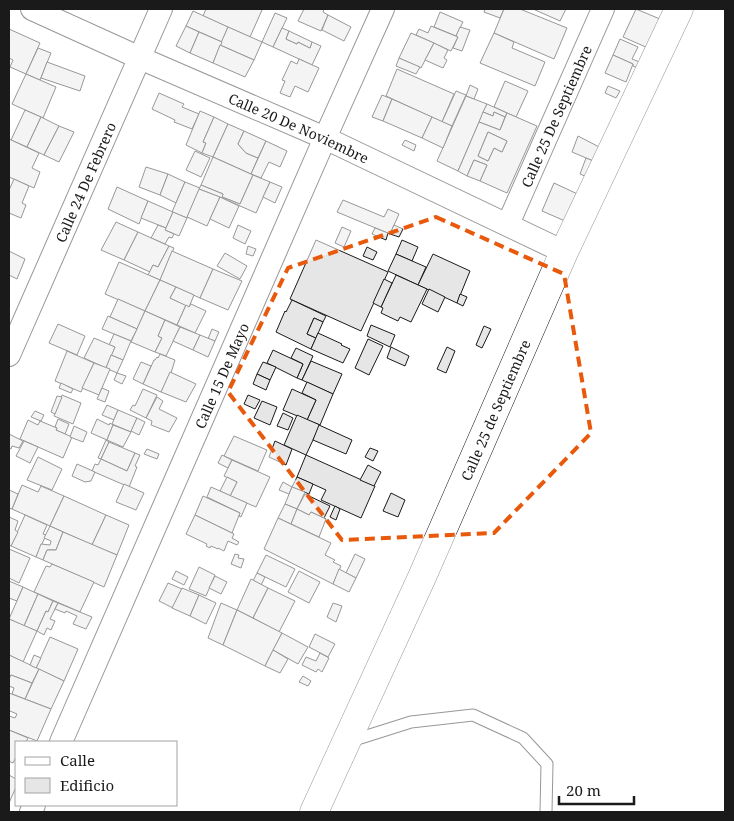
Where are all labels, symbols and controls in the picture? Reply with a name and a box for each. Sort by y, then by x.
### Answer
street label: Calle 25 De Septiembre [516,42,595,190]
street label: Calle 20 De Noviembre [226,88,372,167]
street label: Calle 24 De Febrero [50,119,120,245]
street label: Calle 15 De Mayo [190,320,253,431]
street label: Calle 25 de Septiembre [456,336,534,483]
legend [15,741,178,806]
text: Calle [60,750,95,770]
scale bar [559,774,634,806]
text: Edificio [60,775,114,795]
text: 20 m [566,780,601,800]

